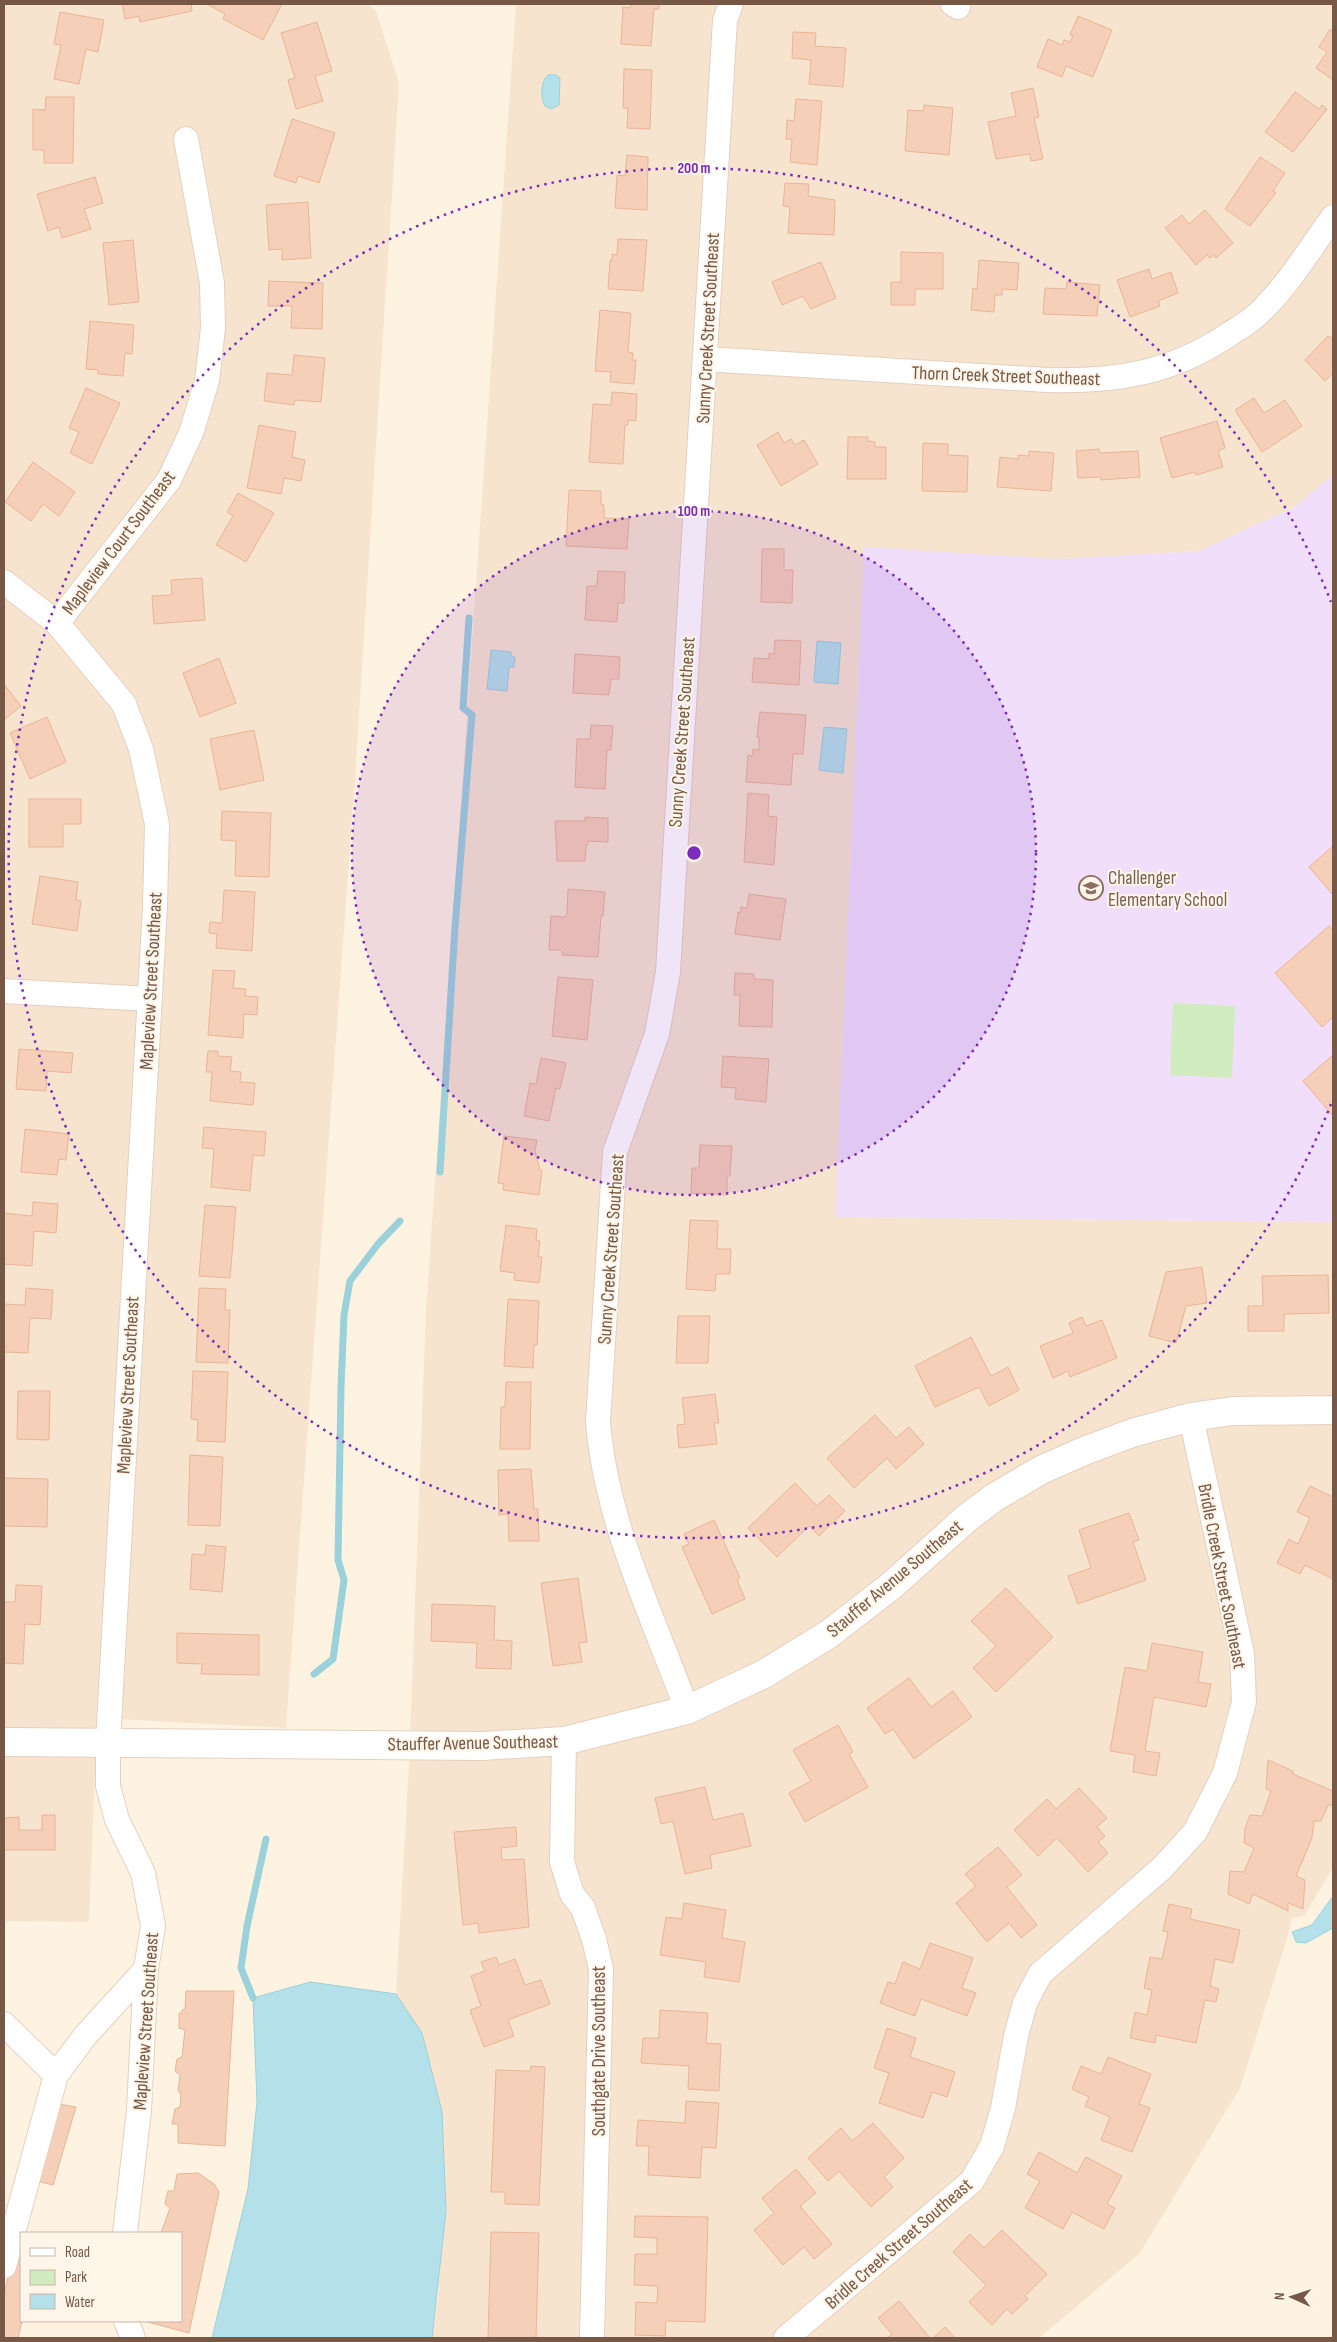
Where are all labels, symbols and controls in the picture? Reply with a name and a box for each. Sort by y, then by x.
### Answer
text: 200 m [677,159,711,178]
street label: Sunny Creek Street Southeast [692,232,725,424]
street label: Thorn Creek Street Southeast [911,362,1101,391]
street label: Mapleview Court Southeast [58,466,181,619]
text: 100 m [678,502,710,521]
street label: Sunny Creek Street Southeast [664,636,701,828]
centre of rings [685,844,703,862]
place label: Challenger Elementary School [1108,867,1227,912]
school or university icon: Challenger Elementary School [1078,875,1104,901]
street label: Mapleview Street Southeast [135,891,168,1071]
street label: Sunny Creek Street Southeast [593,1153,630,1345]
street label: Mapleview Street Southeast [112,1295,145,1475]
street label: Bridle Creek Street Southeast [1192,1482,1251,1671]
street label: Stauffer Avenue Southeast [822,1515,968,1643]
street label: Stauffer Avenue Southeast [388,1731,559,1756]
street label: Mapleview Street Southeast [129,1931,164,2111]
street label: Southgate Drive Southeast [588,1966,611,2136]
street label: Bridle Creek Street Southeast [821,2174,978,2314]
legend [20,2232,182,2322]
text: Road [65,2243,90,2262]
text: Park [65,2268,87,2287]
north arrow [1267,2272,1317,2322]
text: N [1271,2292,1288,2301]
text: Water [65,2293,96,2312]

